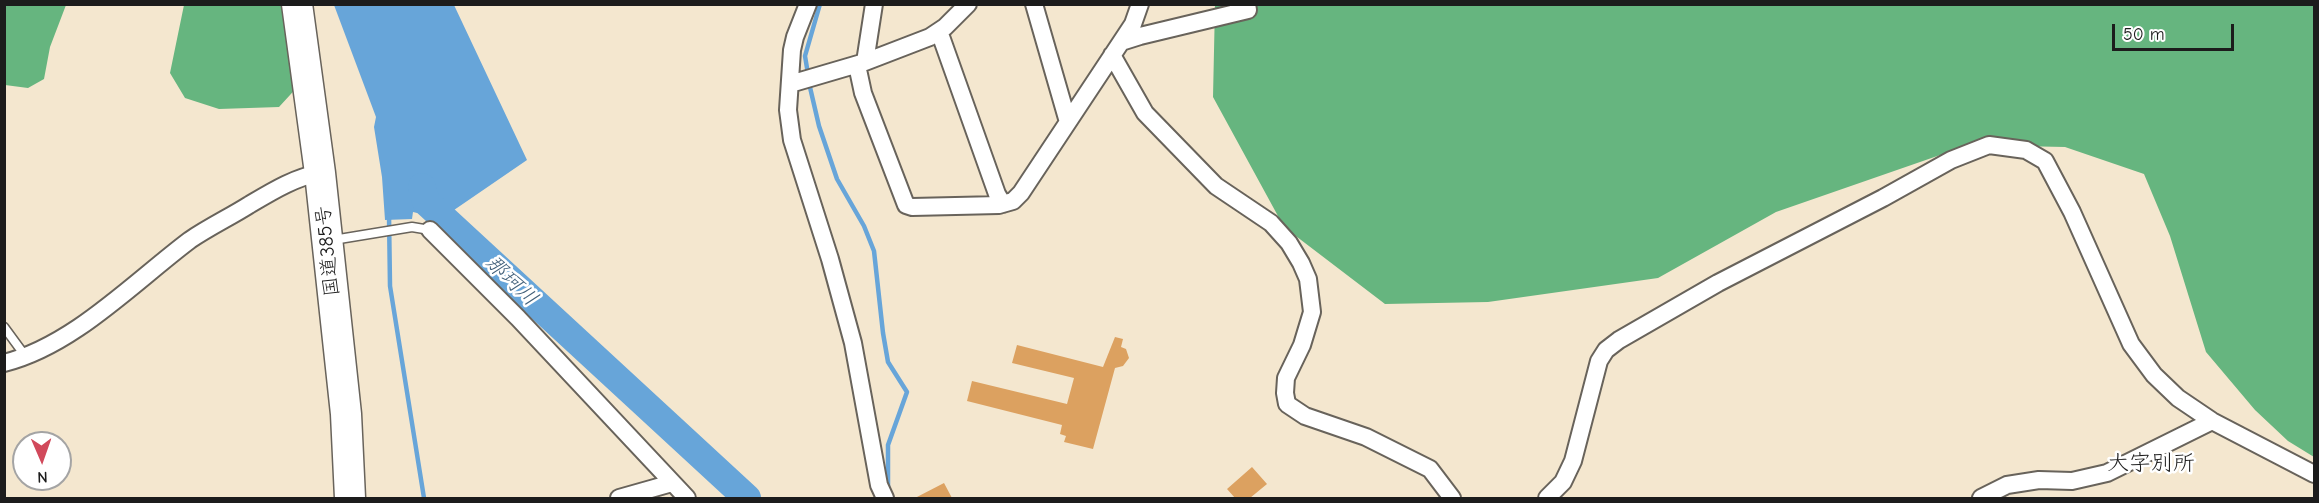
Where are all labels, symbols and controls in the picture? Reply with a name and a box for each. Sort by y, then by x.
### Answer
scale bar [2115,12,2236,50]
text: 50 m [2123,24,2165,45]
street label: 国道385号 [311,204,345,298]
water label: 那珂川 [479,250,543,312]
north arrow [12,431,72,491]
district label: 大字別所 [2107,451,2195,477]
text: N [37,468,48,486]

